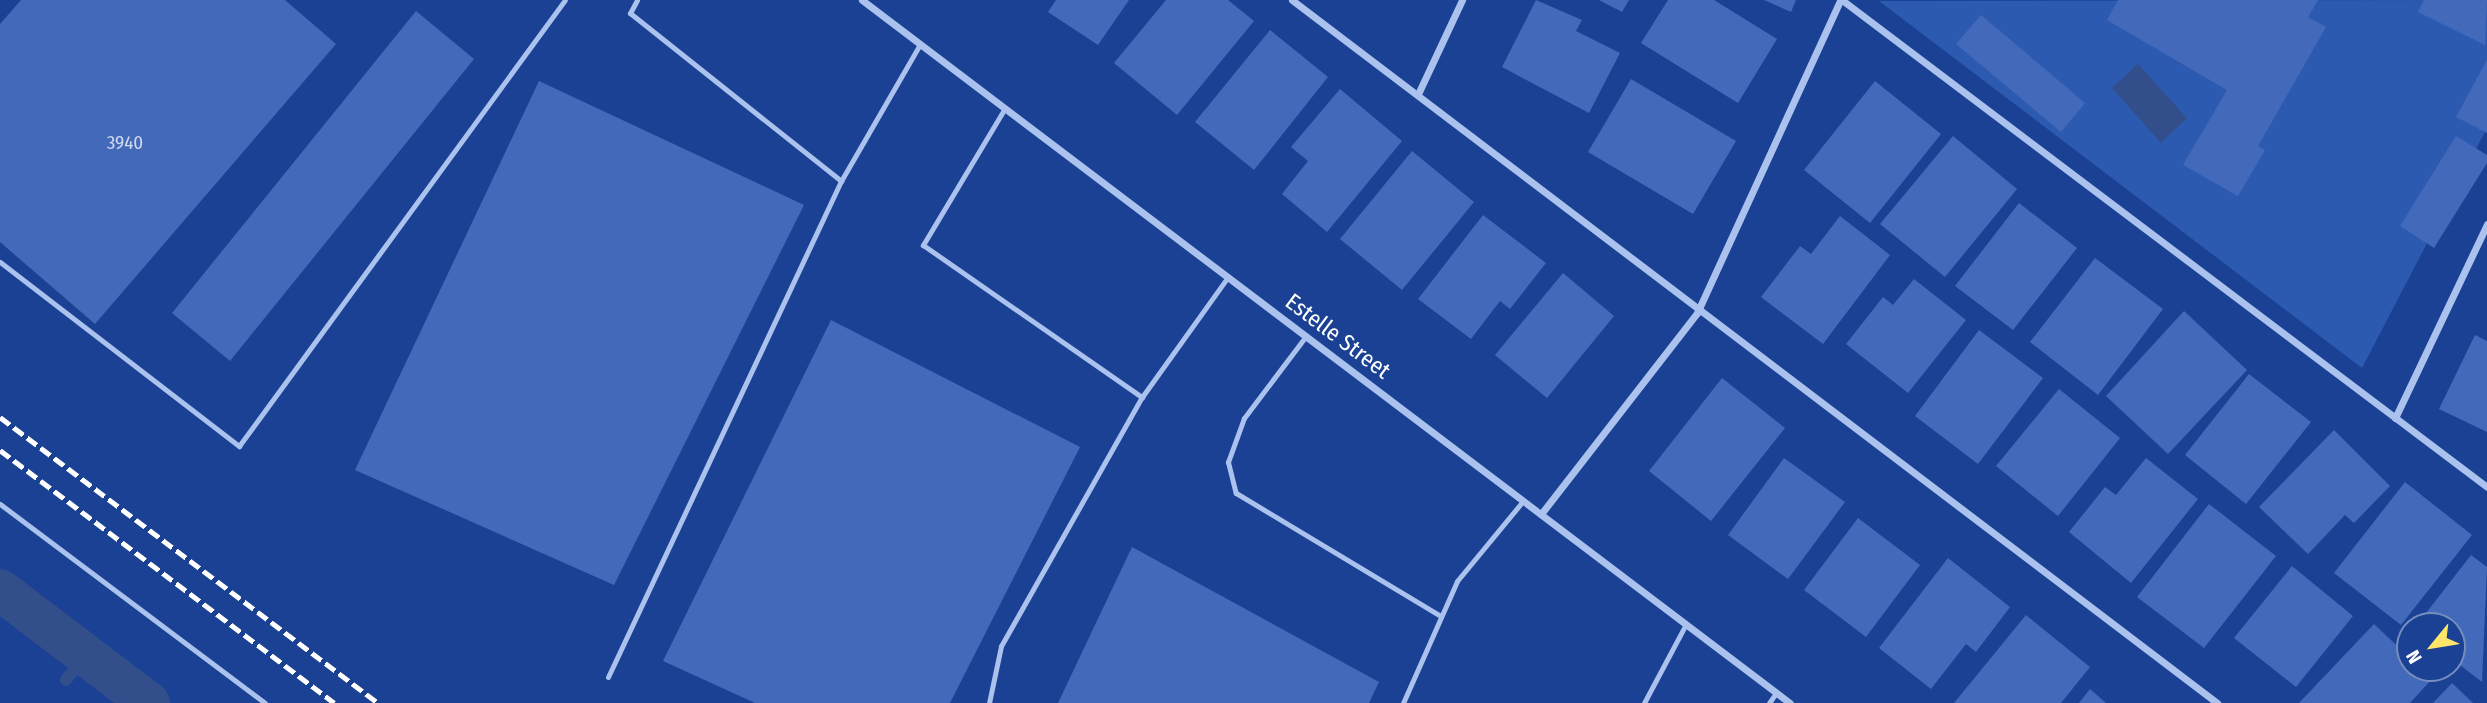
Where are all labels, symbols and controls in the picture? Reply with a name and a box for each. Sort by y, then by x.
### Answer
house number: 3940 [107,132,143,154]
street label: Estelle Street [1280,288,1396,384]
north arrow [2396,612,2466,682]
text: N [2401,646,2427,667]

